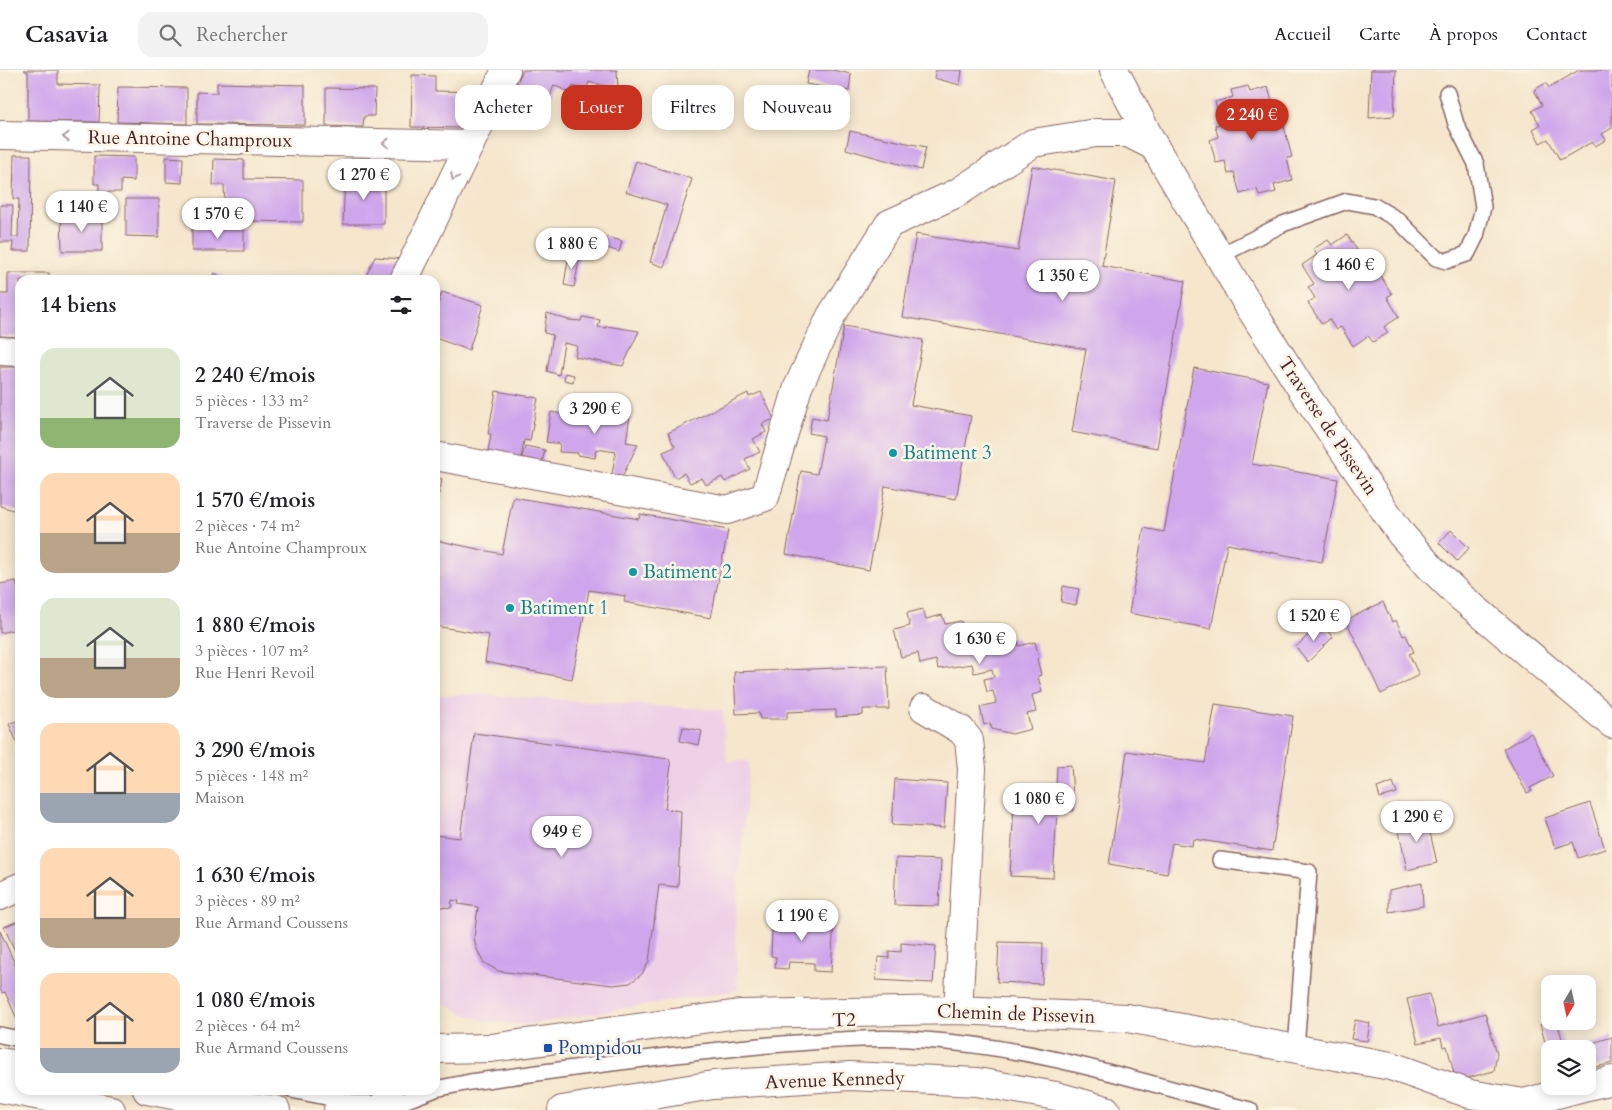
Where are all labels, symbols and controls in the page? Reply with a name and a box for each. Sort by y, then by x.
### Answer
search box [138,12,488,57]
text: Casavia [25,18,108,51]
icon: search [156,21,184,49]
text: Rechercher [196,22,287,48]
text: Accueil [1274,22,1331,47]
text: Carte [1359,22,1401,47]
text: À propos [1429,22,1498,47]
text: Contact [1526,22,1587,47]
chip: Acheter [455,85,551,130]
chip: Louer [561,85,642,130]
chip: Filtres [652,85,734,130]
chip: Nouveau [744,85,850,130]
pin: 2 240 € [1206,98,1298,141]
text: 2 240 € [1227,104,1277,126]
street label: Rue Antoine Champroux [88,124,293,154]
one-way arrow [62,131,70,142]
one-way arrow [382,138,390,148]
pin: 1 270 € [318,158,410,201]
text: 1 270 € [339,164,389,186]
one-way arrow [450,172,460,181]
pin: 1 140 € [36,190,128,233]
text: 1 140 € [57,196,107,218]
pin: 1 570 € [172,198,264,240]
text: 1 570 € [193,203,243,225]
pin: 1 880 € [526,228,618,270]
text: 1 880 € [547,233,597,255]
pin: 1 460 € [1303,248,1395,291]
text: 1 460 € [1324,254,1374,276]
pin: 1 350 € [1017,260,1109,302]
text: 1 350 € [1038,265,1088,287]
text: 14 biens [40,291,116,320]
icon: filters [387,291,415,319]
street label: Traverse de Pissevin [1272,352,1384,501]
text: 2 240 €/mois [195,361,315,390]
icon: home [80,368,140,428]
text: 5 pièces · 133 m² [195,390,308,412]
pin: 3 290 € [549,392,641,435]
text: 3 290 € [570,398,620,420]
text: Traverse de Pissevin [195,412,331,434]
place label: Batiment 3 [903,440,992,466]
marker: Batiment 3 [887,447,899,459]
text: 1 570 €/mois [195,486,315,515]
icon: home [80,493,140,553]
text: 2 pièces · 74 m² [195,515,300,537]
text: Rue Antoine Champroux [195,537,367,559]
place label: Batiment 2 [643,559,732,585]
marker: Batiment 2 [627,566,639,578]
place label: Batiment 1 [520,595,609,621]
pin: 1 520 € [1268,600,1360,642]
marker: Batiment 1 [504,602,516,614]
text: 1 520 € [1289,605,1339,627]
text: 1 880 €/mois [195,611,315,640]
icon: home [80,618,140,678]
pin: 1 630 € [934,622,1026,665]
text: 1 630 € [955,628,1005,650]
text: 3 pièces · 107 m² [195,640,308,662]
text: Rue Henri Revoil [195,662,314,684]
text: 3 290 €/mois [195,736,315,765]
icon: home [80,743,140,803]
text: 5 pièces · 148 m² [195,765,308,787]
pin: 1 080 € [993,782,1085,825]
text: Maison [195,787,245,809]
text: 1 080 € [1014,788,1064,810]
pin: 1 290 € [1371,800,1463,843]
text: 1 290 € [1392,806,1442,828]
pin: 949 € [527,816,597,858]
text: 949 € [543,821,581,843]
text: 1 630 €/mois [195,861,315,890]
icon: home [80,868,140,928]
text: 3 pièces · 89 m² [195,890,300,912]
pin: 1 190 € [756,900,848,942]
text: 1 190 € [777,905,827,927]
text: Rue Armand Coussens [195,912,348,934]
north arrow [1541,975,1596,1030]
map controls [1541,975,1596,1095]
text: 1 080 €/mois [195,986,315,1015]
icon: home [80,993,140,1053]
street label: Chemin de Pissevin [936,998,1096,1030]
street label: T2 [832,1007,857,1033]
text: 2 pièces · 64 m² [195,1015,300,1037]
place label: Pompidou [558,1035,642,1061]
text: Rue Armand Coussens [195,1037,348,1059]
button: layers [1541,1040,1596,1095]
marker: Pompidou [542,1042,554,1054]
street label: Avenue Kennedy [765,1065,905,1095]

